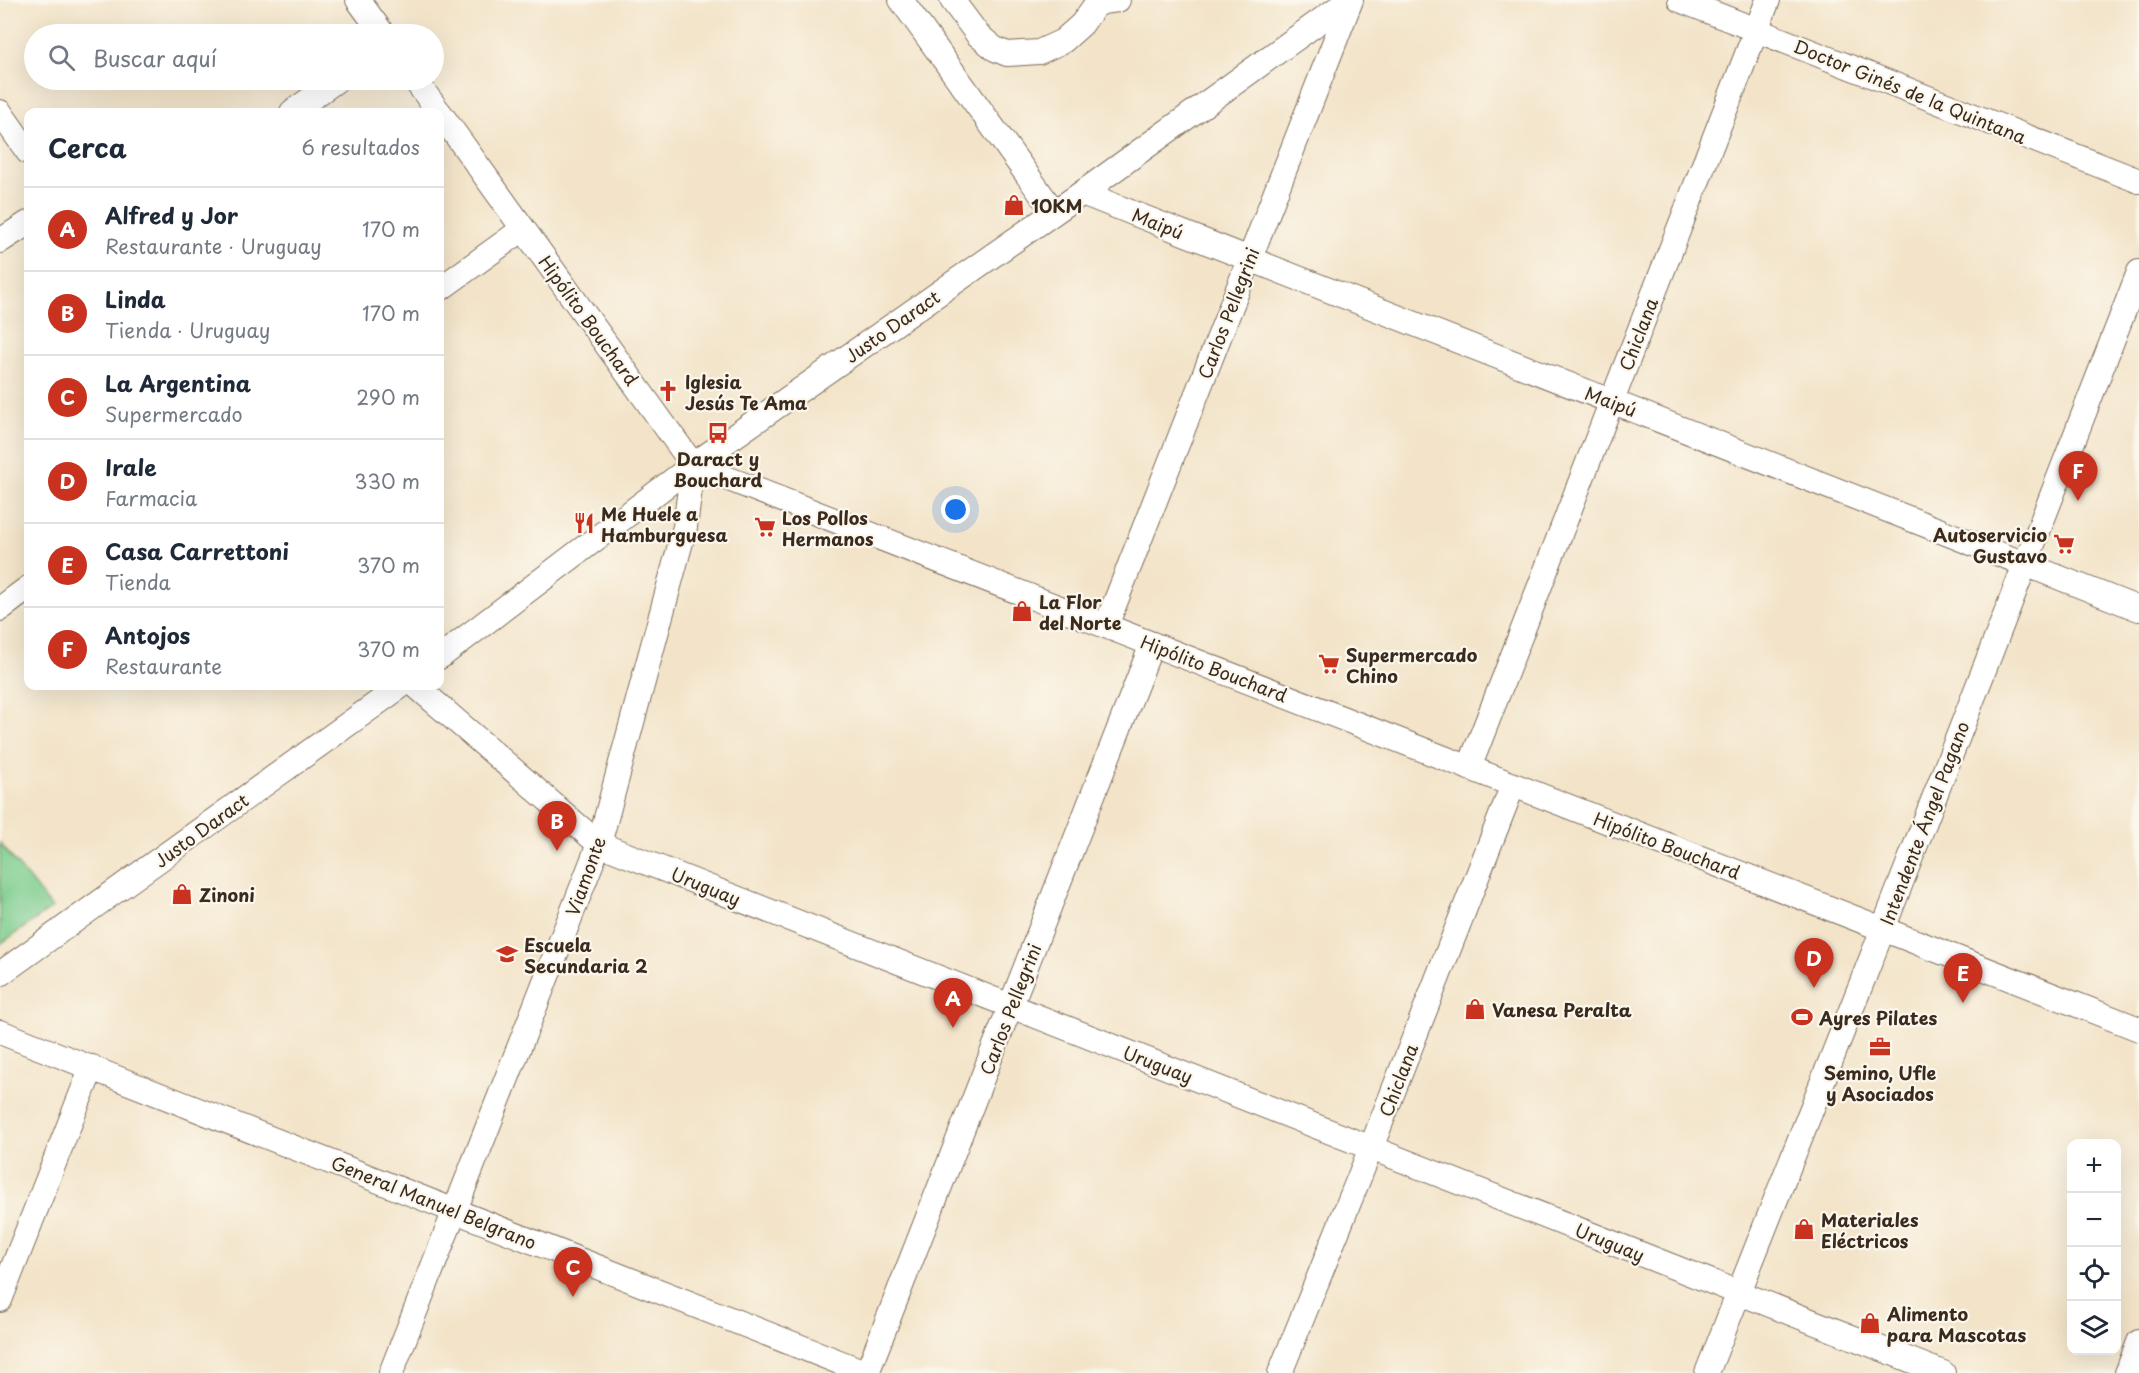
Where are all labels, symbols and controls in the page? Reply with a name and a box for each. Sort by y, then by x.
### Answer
search box [24,24,444,90]
street label: Doctor Ginés de la Quintana [1790,32,2031,150]
icon: search [45,41,78,74]
text: Buscar aquí [93,41,217,74]
text: Cerca [48,128,127,167]
text: 6 resultados [301,132,420,162]
place label: 10KM [1031,192,1082,219]
shop icon: 10KM [1002,193,1026,217]
text: Alfred y Jor [105,198,238,231]
street label: Maipú [1128,200,1188,246]
text: A [60,214,75,244]
text: 170 m [362,214,420,244]
text: Restaurante · Uruguay [105,231,322,261]
street label: Carlos Pellegrini [1190,243,1266,383]
street label: Hipólito Bouchard [533,249,645,391]
text: Linda [105,282,166,315]
street label: Justo Daract [839,283,945,369]
street label: Chiclana [1612,293,1664,374]
text: B [61,298,74,328]
text: 170 m [362,298,420,328]
text: Tienda · Uruguay [105,315,270,345]
text: La Argentina [105,366,251,399]
place label: Iglesia Jesús Te Ama [685,368,807,416]
church icon: Iglesia Jesús Te Ama [656,379,680,403]
street label: Maipú [1581,379,1641,423]
text: C [60,382,75,412]
text: 290 m [356,382,420,412]
text: Supermercado [105,399,243,429]
bus stop icon: Daract y Bouchard [706,421,730,445]
place label: Daract y Bouchard [674,445,763,493]
text: Irale [105,450,157,483]
pin: F [2058,452,2098,501]
text: D [60,466,75,496]
text: 330 m [354,466,420,496]
text: Farmacia [105,483,197,513]
your location [941,495,970,524]
place label: Me Huele a Hamburguesa [601,500,728,548]
place label: Los Pollos Hermanos [782,504,874,552]
restaurant icon: Me Huele a Hamburguesa [572,511,596,535]
supermarket icon: Los Pollos Hermanos [753,515,777,539]
place label: Autoservicio Gustavo [1933,521,2047,569]
supermarket icon: Autoservicio Gustavo [2052,532,2076,556]
text: Casa Carrettoni [105,534,289,567]
text: E [61,550,74,580]
text: 370 m [357,550,420,580]
text: Tienda [105,567,171,597]
place label: La Flor del Norte [1039,588,1122,636]
shop icon: La Flor del Norte [1010,599,1034,623]
text: Antojos [105,618,190,651]
street label: Hipólito Bouchard [1137,628,1291,708]
text: F [62,634,73,664]
text: 370 m [357,634,420,664]
place label: Supermercado Chino [1346,641,1478,689]
text: Restaurante [105,651,222,681]
supermarket icon: Supermercado Chino [1317,652,1341,676]
street label: Intendente Ángel Pagano [1873,717,1975,929]
street label: Justo Daract [148,786,254,874]
pin: B [538,802,576,851]
street label: Hipólito Bouchard [1590,805,1744,885]
street label: Viamonte [558,832,612,919]
street label: Uruguay [667,860,745,912]
place label: Zinoni [199,881,255,908]
shop icon: Zinoni [170,882,194,906]
place label: Escuela Secundaria 2 [524,931,648,979]
pin: D [1794,938,1834,988]
street label: Carlos Pellegrini [972,939,1048,1079]
school or university icon: Escuela Secundaria 2 [495,942,519,966]
pin: E [1944,954,1982,1003]
pin: A [934,978,972,1028]
place label: Vanesa Peralta [1492,996,1632,1023]
shop icon: Vanesa Peralta [1463,997,1487,1021]
place label: Ayres Pilates [1818,1004,1937,1031]
sports icon: Ayres Pilates [1790,1005,1814,1029]
office icon: Semino, Ufle y Asociados [1868,1035,1892,1059]
street label: Uruguay [1119,1038,1197,1090]
street label: Chiclana [1372,1039,1424,1120]
place label: Semino, Ufle y Asociados [1824,1059,1937,1107]
map controls [2067,1139,2121,1355]
button: + [2067,1139,2121,1193]
street label: General Manuel Belgrano [327,1148,541,1256]
button: − [2067,1193,2121,1247]
place label: Materiales Eléctricos [1821,1206,1919,1254]
street label: Uruguay [1571,1216,1649,1268]
shop icon: Materiales Eléctricos [1792,1217,1816,1241]
button: locate [2067,1247,2121,1301]
pin: C [554,1248,592,1297]
place label: Alimento para Mascotas [1886,1300,2027,1348]
button: layers [2067,1301,2121,1355]
shop icon: Alimento para Mascotas [1858,1311,1882,1335]

